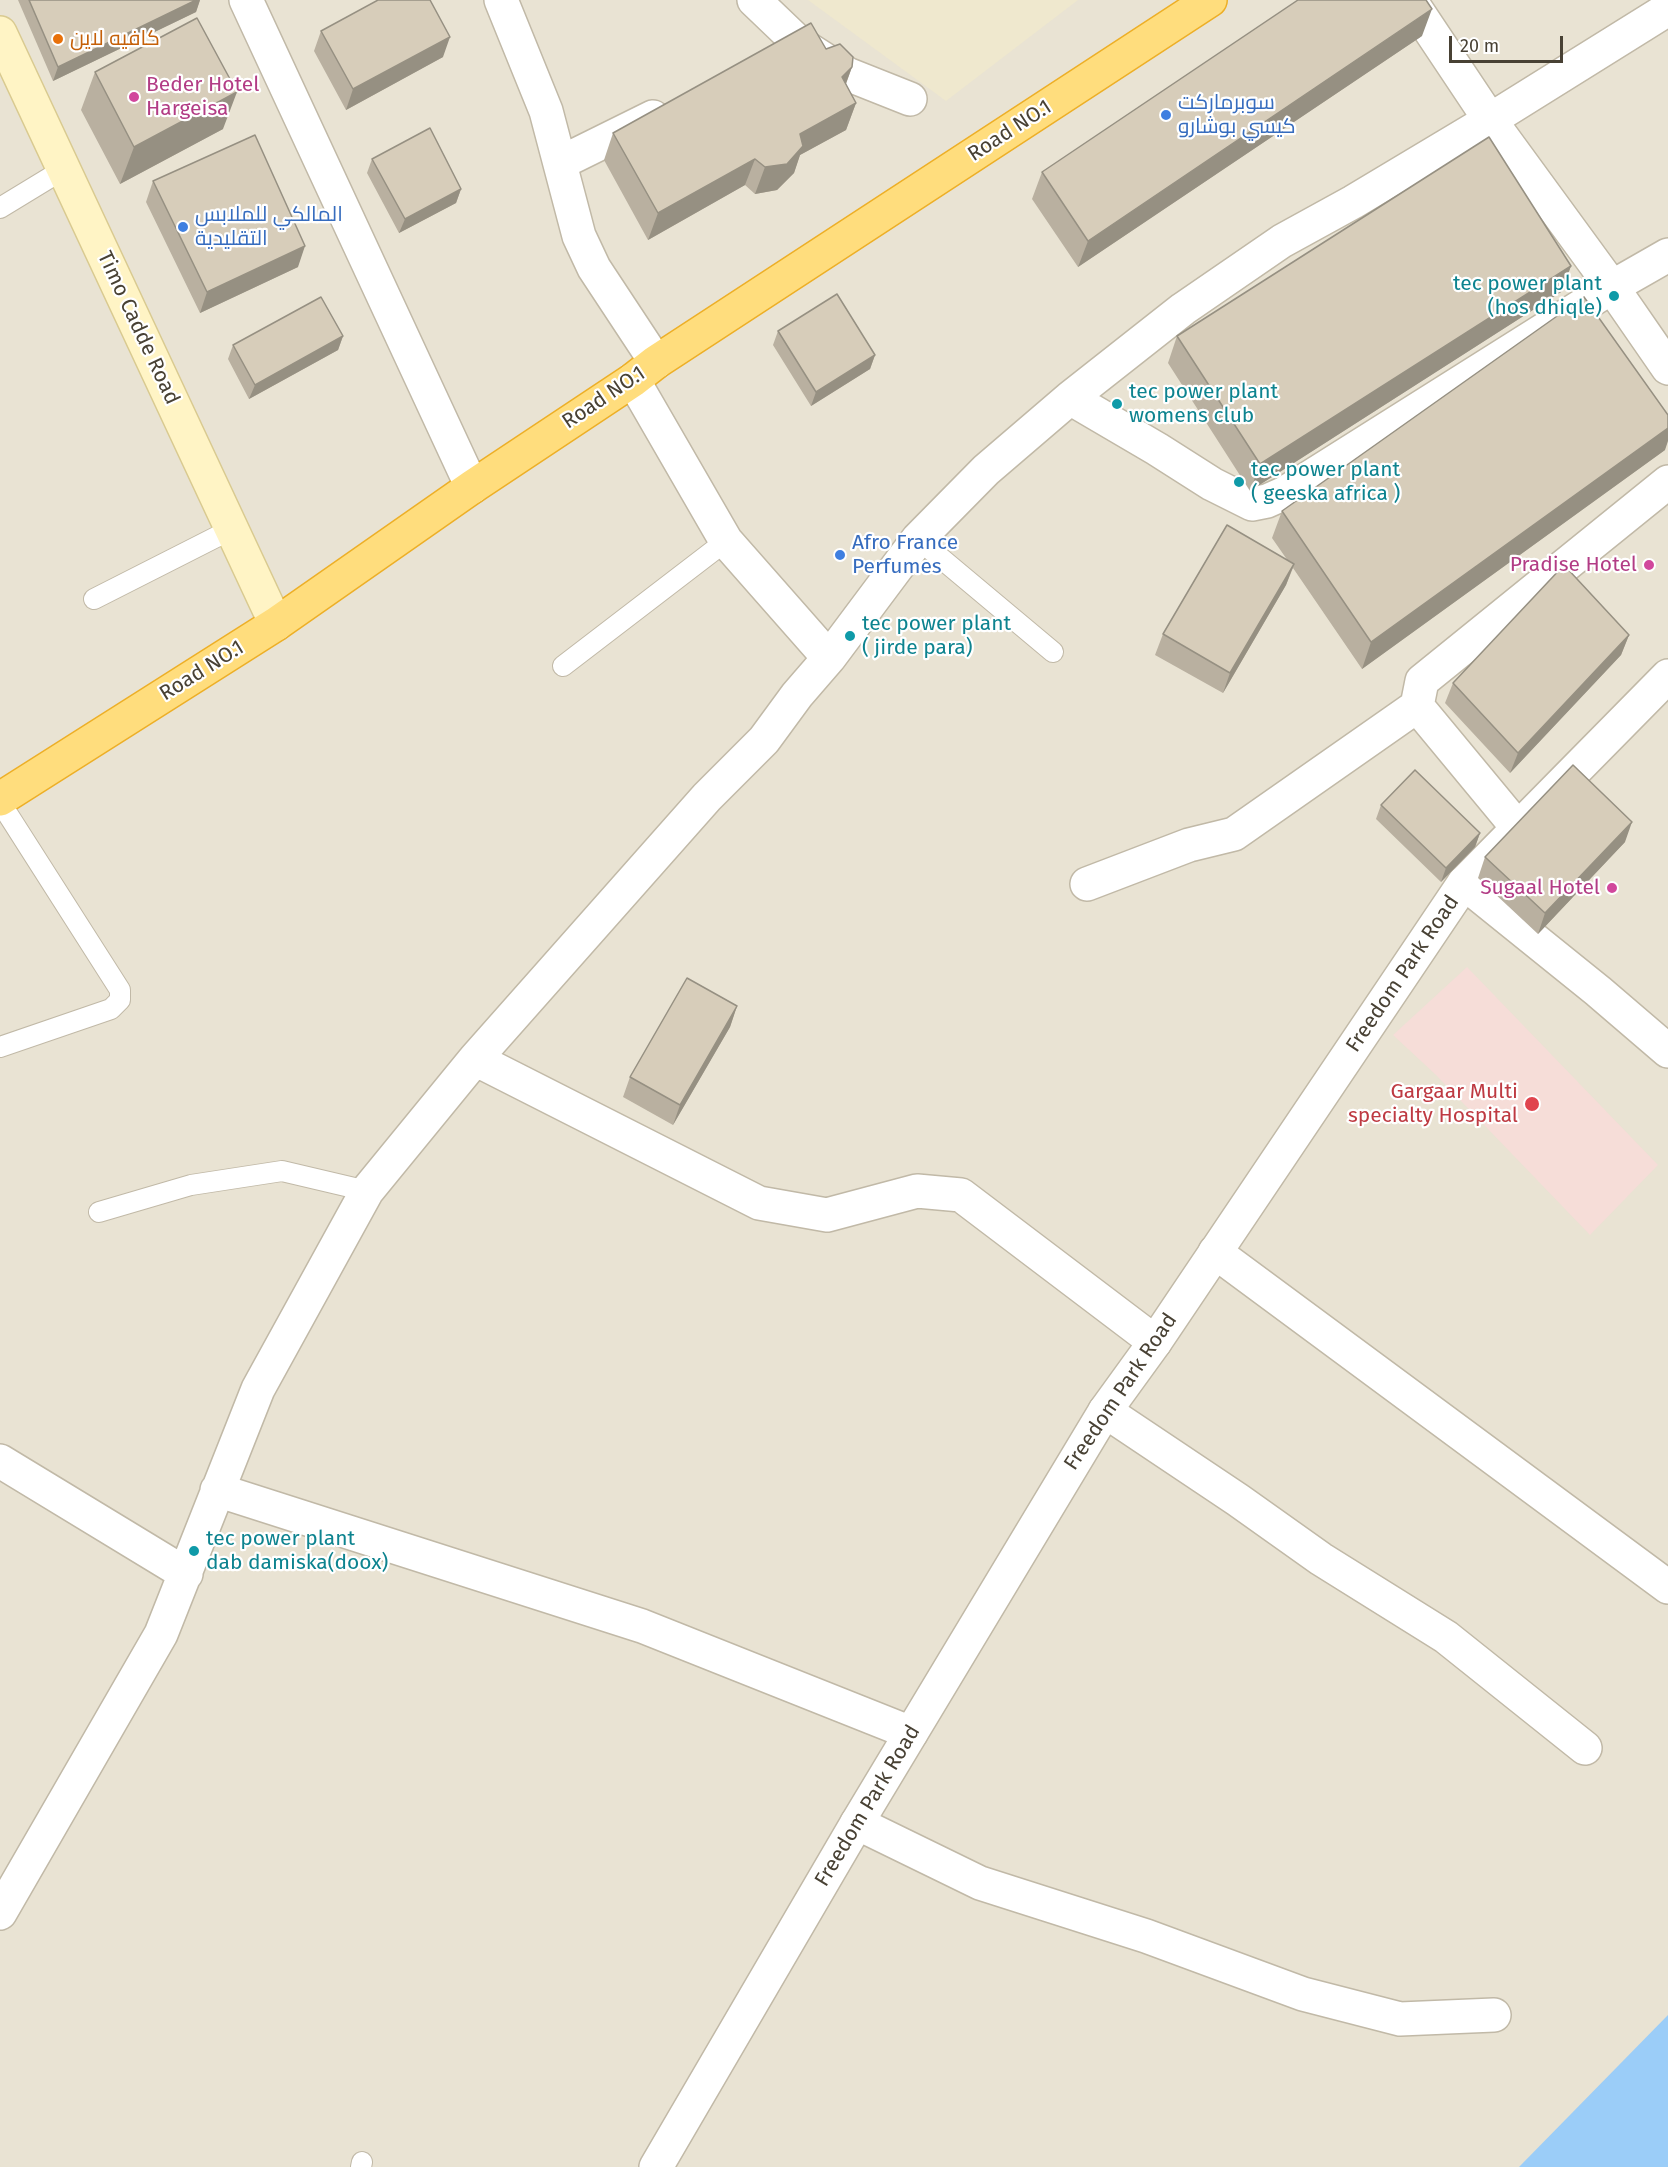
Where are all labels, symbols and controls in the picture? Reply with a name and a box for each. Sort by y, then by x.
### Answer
scale bar [1452,24,1566,62]
place label: كافيه لاين [70,26,160,52]
marker: كافيه لاين [51,32,65,46]
text: 20 m [1460,35,1499,57]
place label: Beder Hotel Hargeisa [146,72,259,122]
marker: Beder Hotel Hargeisa [127,90,141,104]
place label: سوبرماركت كيسي بوشارو [1178,90,1296,140]
street label: Road NO.1 [964,95,1056,167]
marker: سوبرماركت كيسي بوشارو [1159,108,1173,122]
place label: المالكي للملابس التقليدية [195,202,343,252]
marker: المالكي للملابس التقليدية [176,220,190,234]
street label: Timo Cadde Road [91,247,185,409]
place label: tec power plant (hos dhiqle) [1453,271,1602,321]
marker: tec power plant (hos dhiqle) [1607,289,1621,303]
street label: Road NO.1 [558,361,650,435]
place label: tec power plant womens club [1129,379,1278,429]
marker: tec power plant womens club [1110,397,1124,411]
place label: tec power plant ( geeska africa ) [1251,457,1400,507]
marker: tec power plant ( geeska africa ) [1232,475,1246,489]
place label: Afro France Perfumes [852,530,958,580]
marker: Afro France Perfumes [833,548,847,562]
place label: Pradise Hotel [1510,552,1637,578]
marker: Pradise Hotel [1642,558,1656,572]
place label: tec power plant ( jirde para) [862,611,1011,661]
marker: tec power plant ( jirde para) [843,629,857,643]
street label: Road NO.1 [155,635,249,707]
place label: Sugaal Hotel [1480,875,1600,901]
marker: Sugaal Hotel [1605,881,1619,895]
street label: Freedom Park Road [1341,891,1465,1057]
place label: Gargaar Multi specialty Hospital [1348,1079,1518,1129]
marker: Gargaar Multi specialty Hospital [1523,1095,1541,1113]
street label: Freedom Park Road [1059,1309,1183,1475]
place label: tec power plant dab damiska(doox) [206,1526,388,1576]
marker: tec power plant dab damiska(doox) [187,1544,201,1558]
street label: Freedom Park Road [810,1721,926,1891]

